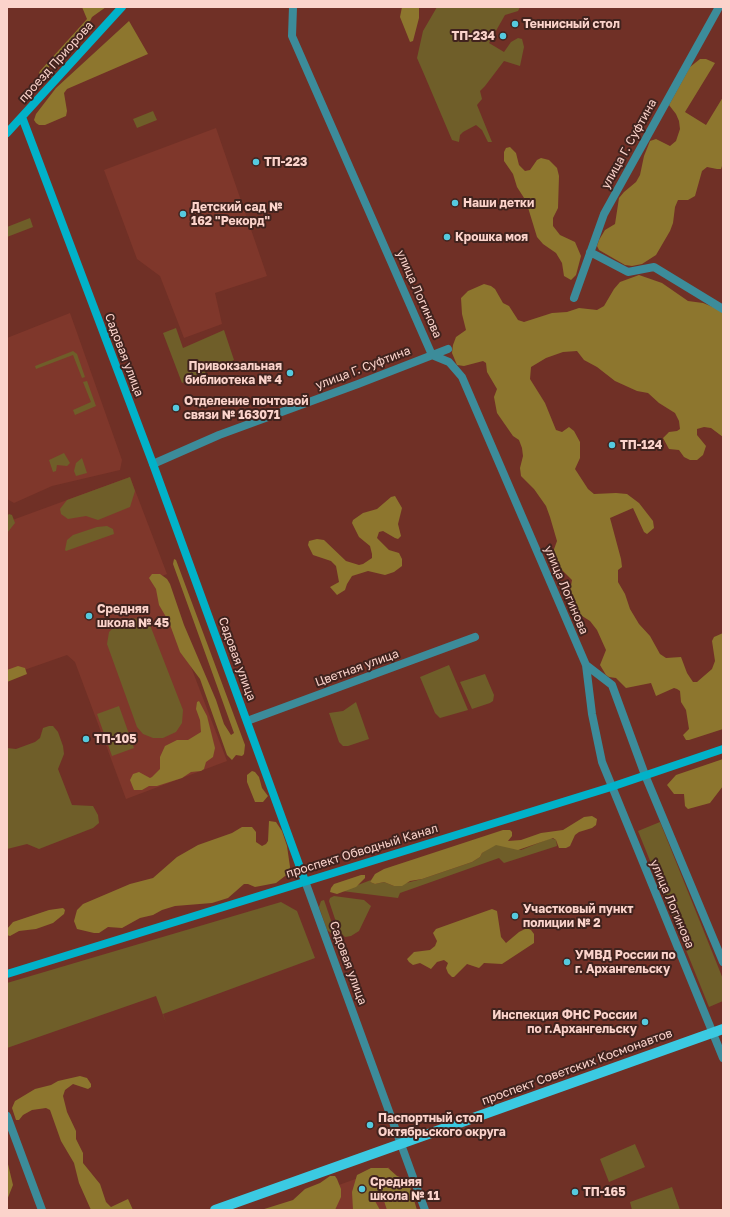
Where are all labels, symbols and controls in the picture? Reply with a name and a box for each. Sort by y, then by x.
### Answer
place label: Теннисный стол [523,17,620,31]
street label: проезд Приорова [16,18,96,106]
marker: Теннисный стол [510,19,520,29]
place label: ТП-234 [452,29,495,43]
marker: ТП-234 [498,31,508,41]
street label: улица Г. Суфтина [598,97,660,191]
place label: ТП-223 [264,155,307,169]
marker: ТП-223 [251,157,261,167]
place label: Наши детки [463,196,534,210]
marker: Наши детки [450,198,460,208]
place label: Детский сад № 162 "Рекорд" [191,200,282,228]
marker: Детский сад № 162 "Рекорд" [178,209,188,219]
place label: Крошка моя [455,230,528,244]
marker: Крошка моя [442,232,452,242]
street label: улица Логинова [393,248,445,340]
street label: Садовая улица [102,311,146,399]
street label: улица Г. Суфтина [314,343,412,393]
place label: Привокзальная библиотека № 4 [185,359,282,387]
marker: Привокзальная библиотека № 4 [285,368,295,378]
place label: Отделение почтовой связи № 163071 [184,394,309,422]
marker: Отделение почтовой связи № 163071 [171,403,181,413]
place label: ТП-124 [620,438,662,452]
marker: ТП-124 [607,440,617,450]
street label: улица Логинова [541,544,591,636]
place label: Средняя школа № 45 [97,602,169,630]
marker: Средняя школа № 45 [84,611,94,621]
street label: Садовая улица [215,615,259,703]
street label: Цветная улица [313,646,401,690]
place label: ТП-105 [94,732,137,746]
marker: ТП-105 [81,734,91,744]
street label: проспект Обводный Канал [284,821,440,881]
street label: улица Логинова [647,858,697,950]
place label: Участковый пункт полиции № 2 [523,902,634,930]
marker: Участковый пункт полиции № 2 [510,911,520,921]
street label: Садовая улица [326,919,370,1007]
place label: УМВД России по г. Архангельску [575,948,676,976]
marker: УМВД России по г. Архангельску [562,957,572,967]
place label: Инспекция ФНС России по г.Архангельску [492,1008,637,1036]
marker: Инспекция ФНС России по г.Архангельску [640,1017,650,1027]
street label: проспект Советских Космонавтов [480,1026,674,1108]
place label: Паспортный стол Октябрьского округа [378,1111,506,1139]
marker: Паспортный стол Октябрьского округа [365,1120,375,1130]
place label: Средняя школа № 11 [370,1175,440,1203]
marker: Средняя школа № 11 [357,1184,367,1194]
place label: ТП-165 [583,1185,625,1199]
marker: ТП-165 [570,1187,580,1197]

